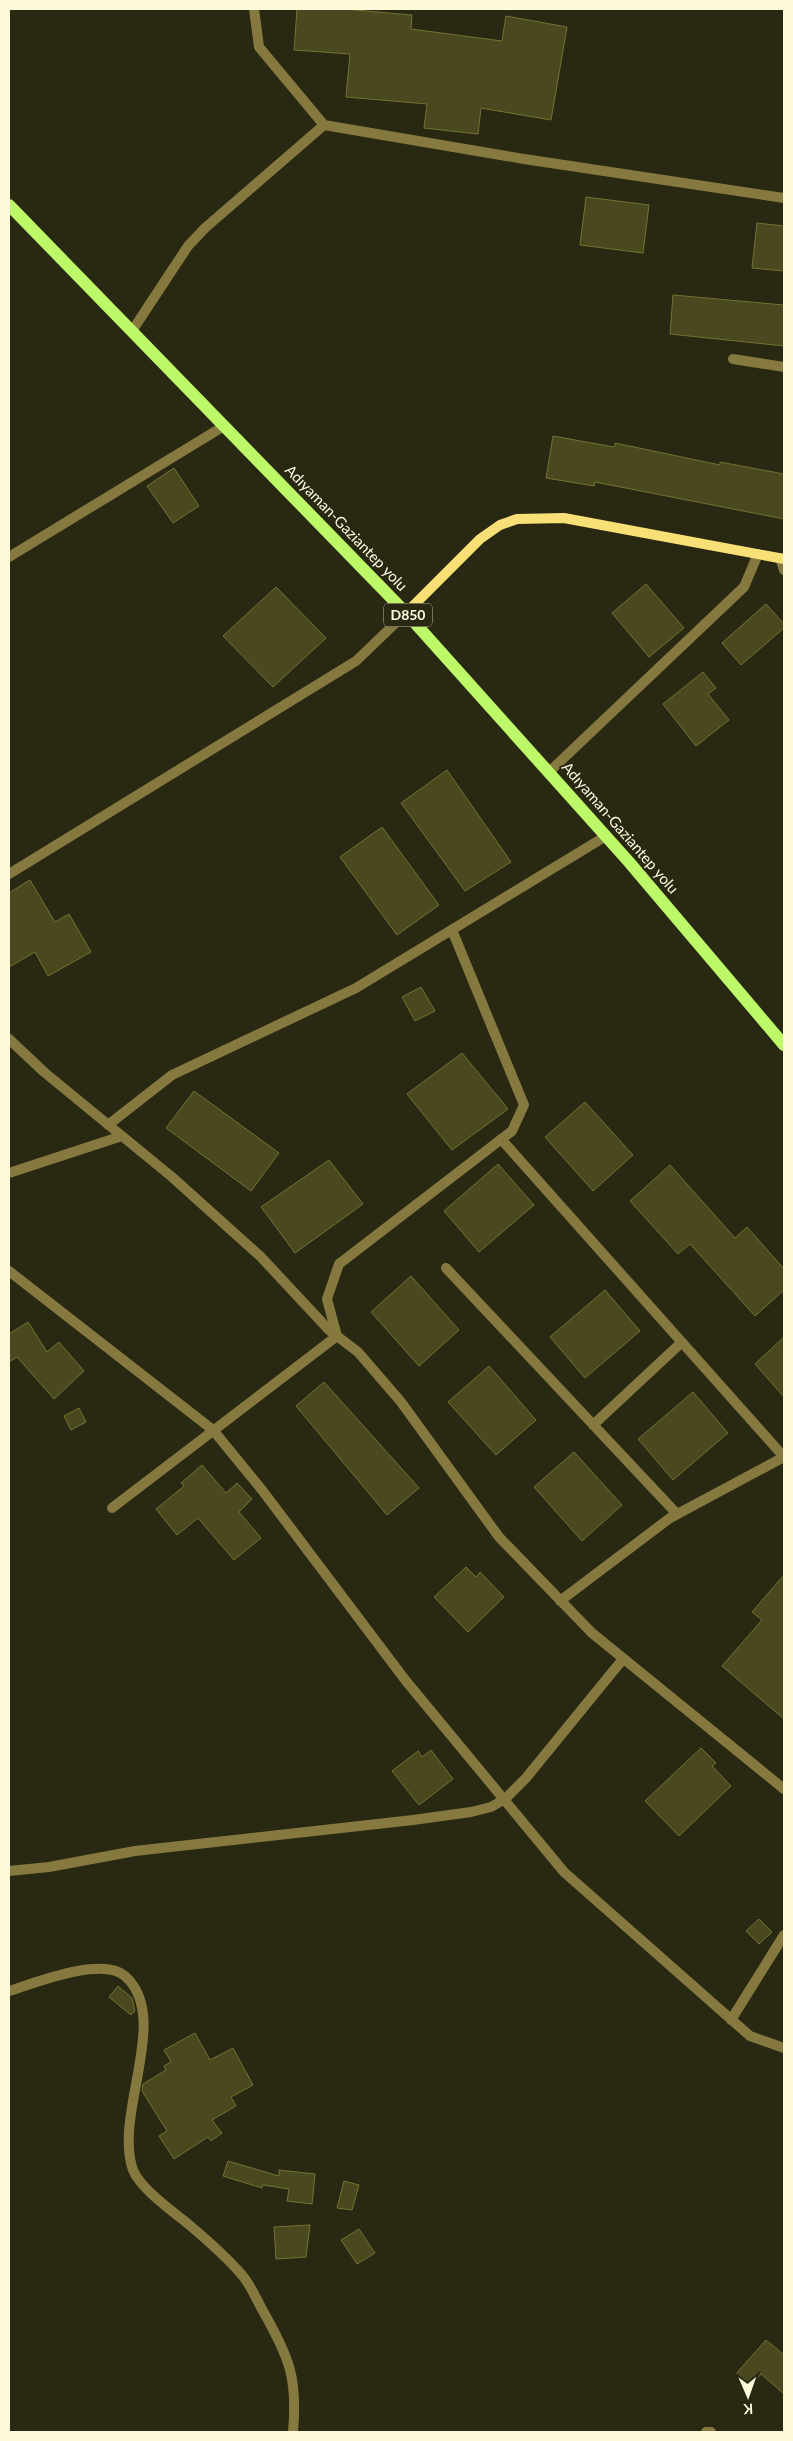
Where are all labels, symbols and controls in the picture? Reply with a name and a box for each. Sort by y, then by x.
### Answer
street label: Adıyaman-Gaziantep yolu [282,461,412,594]
road number: D850 [384,604,432,626]
street label: Adıyaman-Gaziantep yolu [559,758,683,897]
north arrow [723,2371,773,2421]
text: K [743,2401,754,2418]

